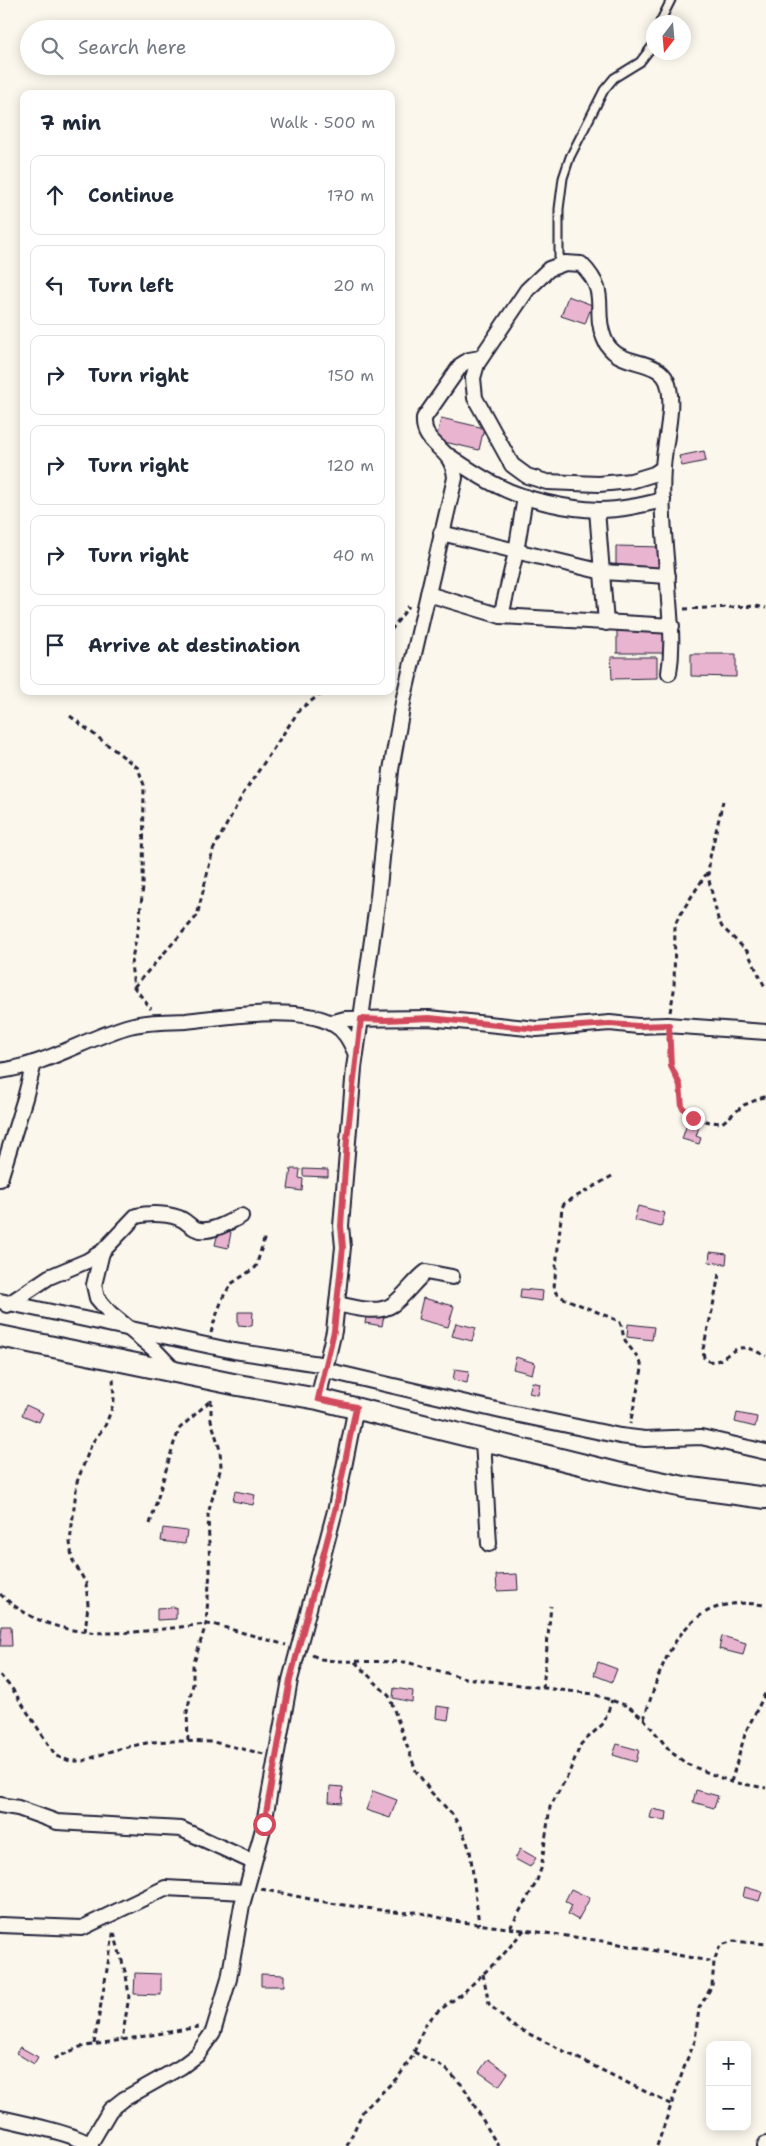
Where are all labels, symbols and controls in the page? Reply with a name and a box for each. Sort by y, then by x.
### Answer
north arrow [646,15,691,60]
search box [20,20,395,75]
icon: search [38,34,66,62]
text: Search here [78,35,187,60]
text: 7 min [40,109,101,137]
text: Walk · 500 m [270,112,375,133]
icon: ahead [41,181,69,209]
text: Continue [88,183,174,208]
text: 170 m [327,185,374,206]
icon: left [41,271,69,299]
text: Turn left [88,273,174,298]
text: 20 m [333,275,374,296]
icon: right [41,361,69,389]
text: Turn right [88,363,189,388]
text: 150 m [327,365,374,386]
icon: right [41,451,69,479]
text: Turn right [88,453,189,478]
text: 120 m [327,455,374,476]
icon: right [41,541,69,569]
text: Turn right [88,543,189,568]
text: 40 m [332,545,374,566]
icon: arrive [41,631,69,659]
text: Arrive at destination [88,633,300,658]
route end [682,1107,705,1130]
route start [253,1813,276,1836]
map controls [706,2041,751,2131]
button: + [706,2041,751,2086]
button: − [706,2086,751,2131]

